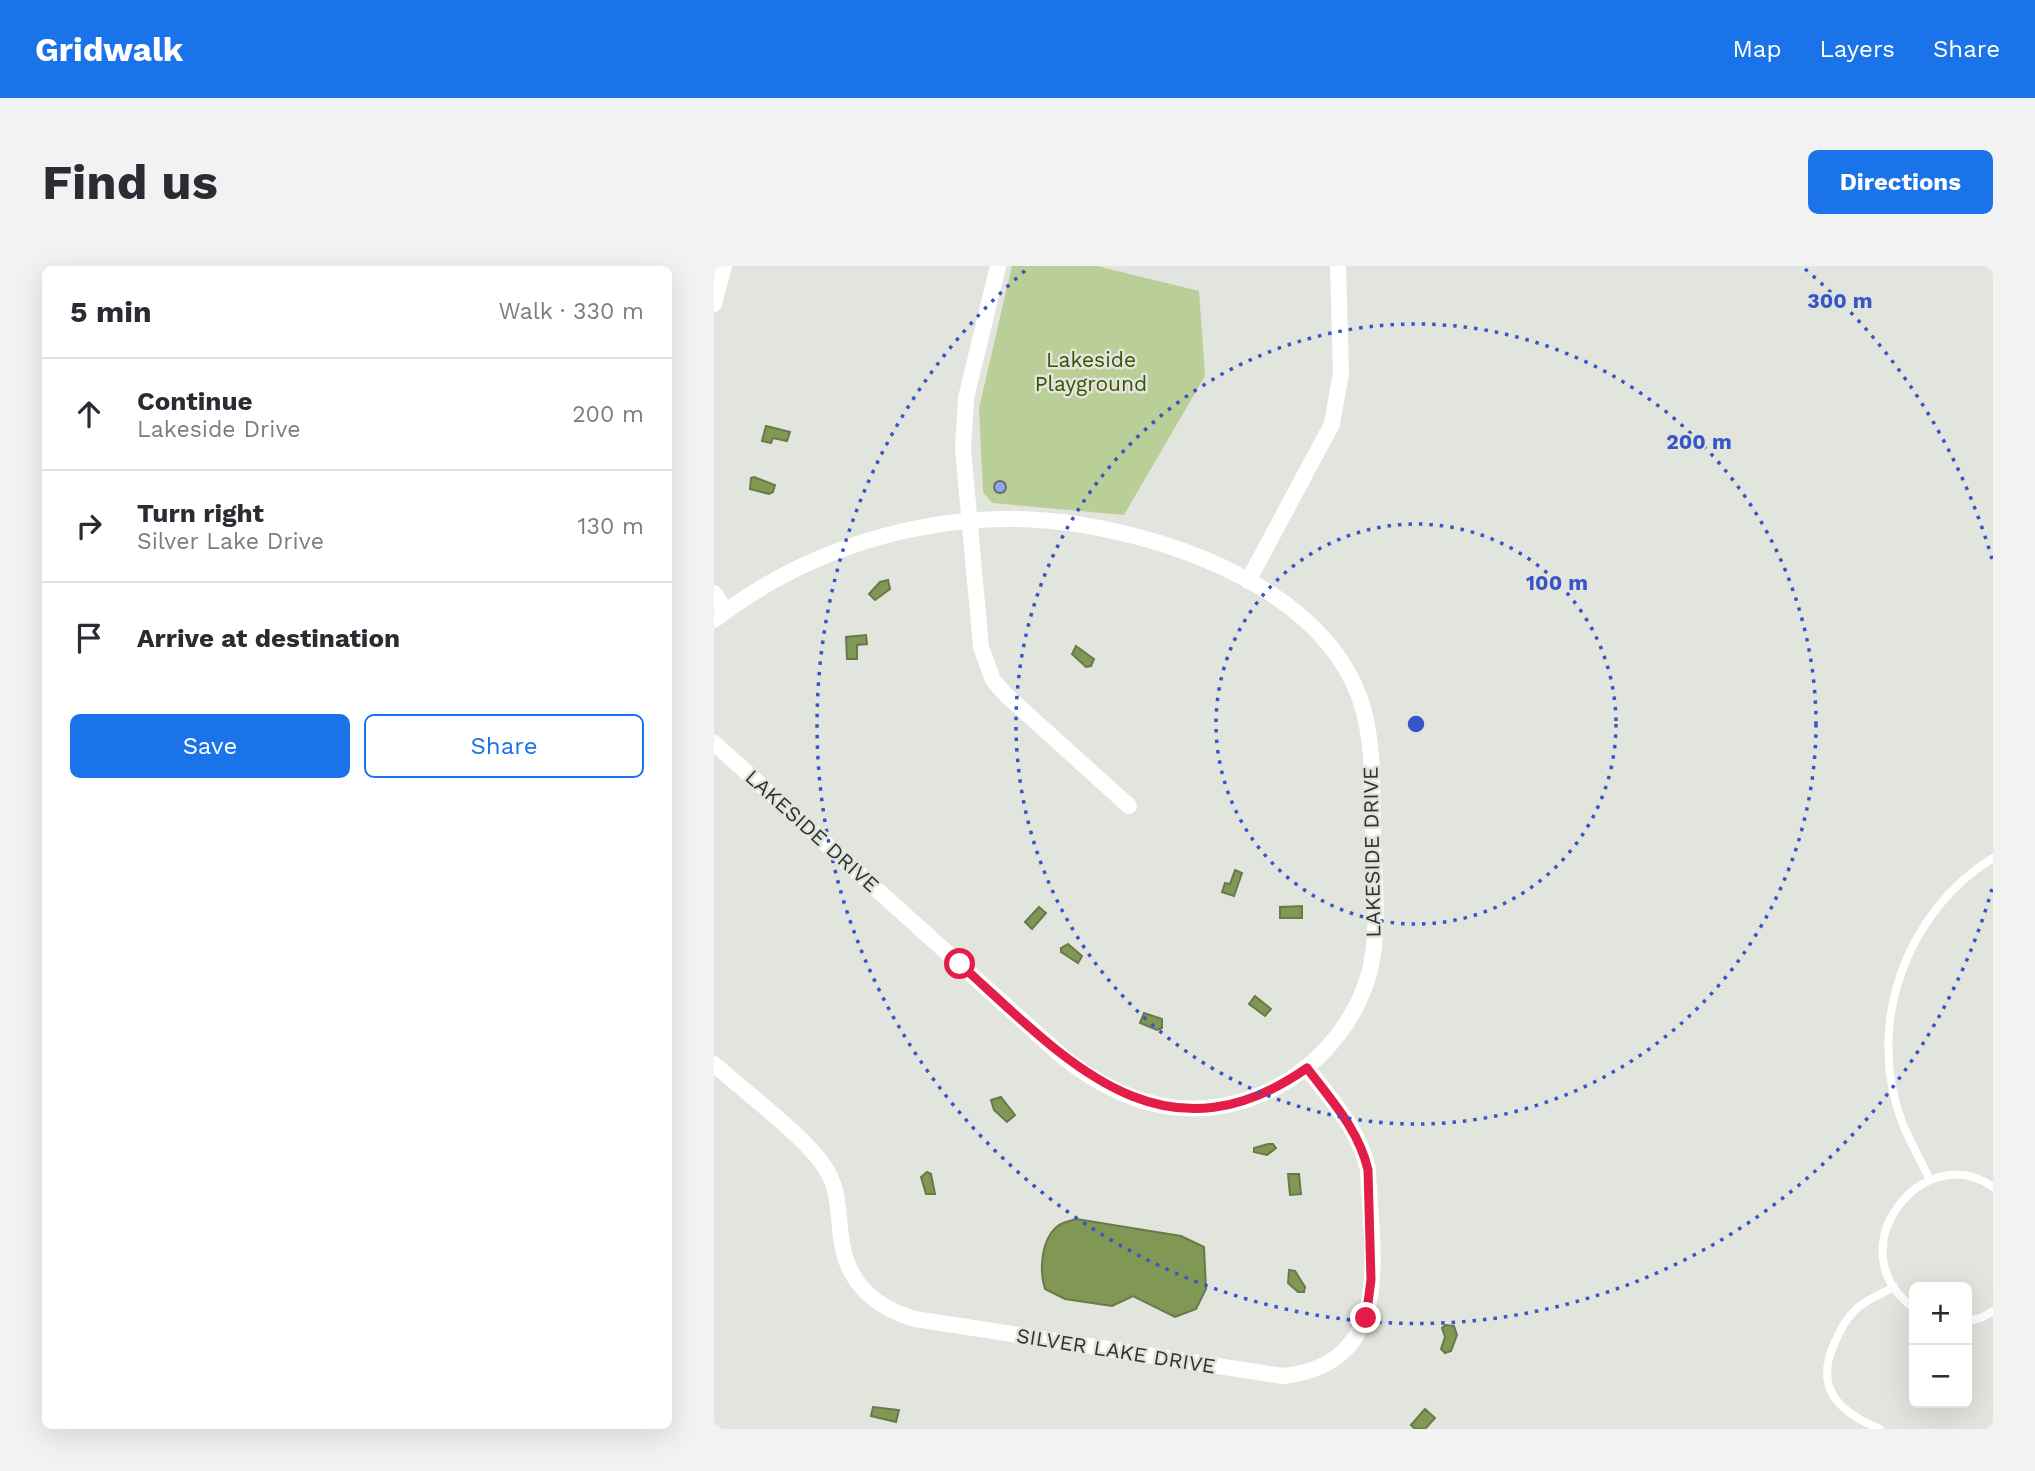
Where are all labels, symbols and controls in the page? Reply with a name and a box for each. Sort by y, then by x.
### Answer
text: Gridwalk [35,30,183,69]
text: Map [1733,35,1781,63]
text: Layers [1819,35,1895,63]
text: Share [1933,35,2000,63]
button: Directions [1808,150,1993,214]
text: Find us [42,153,218,211]
text: 300 m [1807,288,1873,313]
text: 5 min [70,294,152,329]
text: Walk · 330 m [498,298,644,325]
park label: Lakeside Playground [1035,347,1147,396]
text: Continue [137,386,253,416]
icon: ahead [70,395,108,433]
text: 200 m [572,401,644,428]
text: Lakeside Drive [137,416,301,443]
text: 200 m [1666,429,1732,454]
text: Turn right [137,498,264,528]
icon: right [70,507,108,545]
text: 130 m [578,513,644,540]
text: Silver Lake Drive [137,528,324,555]
text: 100 m [1526,570,1588,595]
icon: arrive [70,619,108,657]
text: Arrive at destination [137,623,400,653]
centre of rings [1404,712,1428,736]
button: Save [70,714,350,778]
button: Share [364,714,644,778]
street label: LAKESIDE DRIVE [740,764,884,897]
street label: LAKESIDE DRIVE [1358,766,1385,938]
route start [944,948,975,979]
map controls [1909,1282,1972,1408]
button: + [1909,1282,1972,1345]
route end [1350,1302,1381,1333]
street label: SILVER LAKE DRIVE [1015,1322,1217,1379]
button: − [1909,1345,1972,1408]

